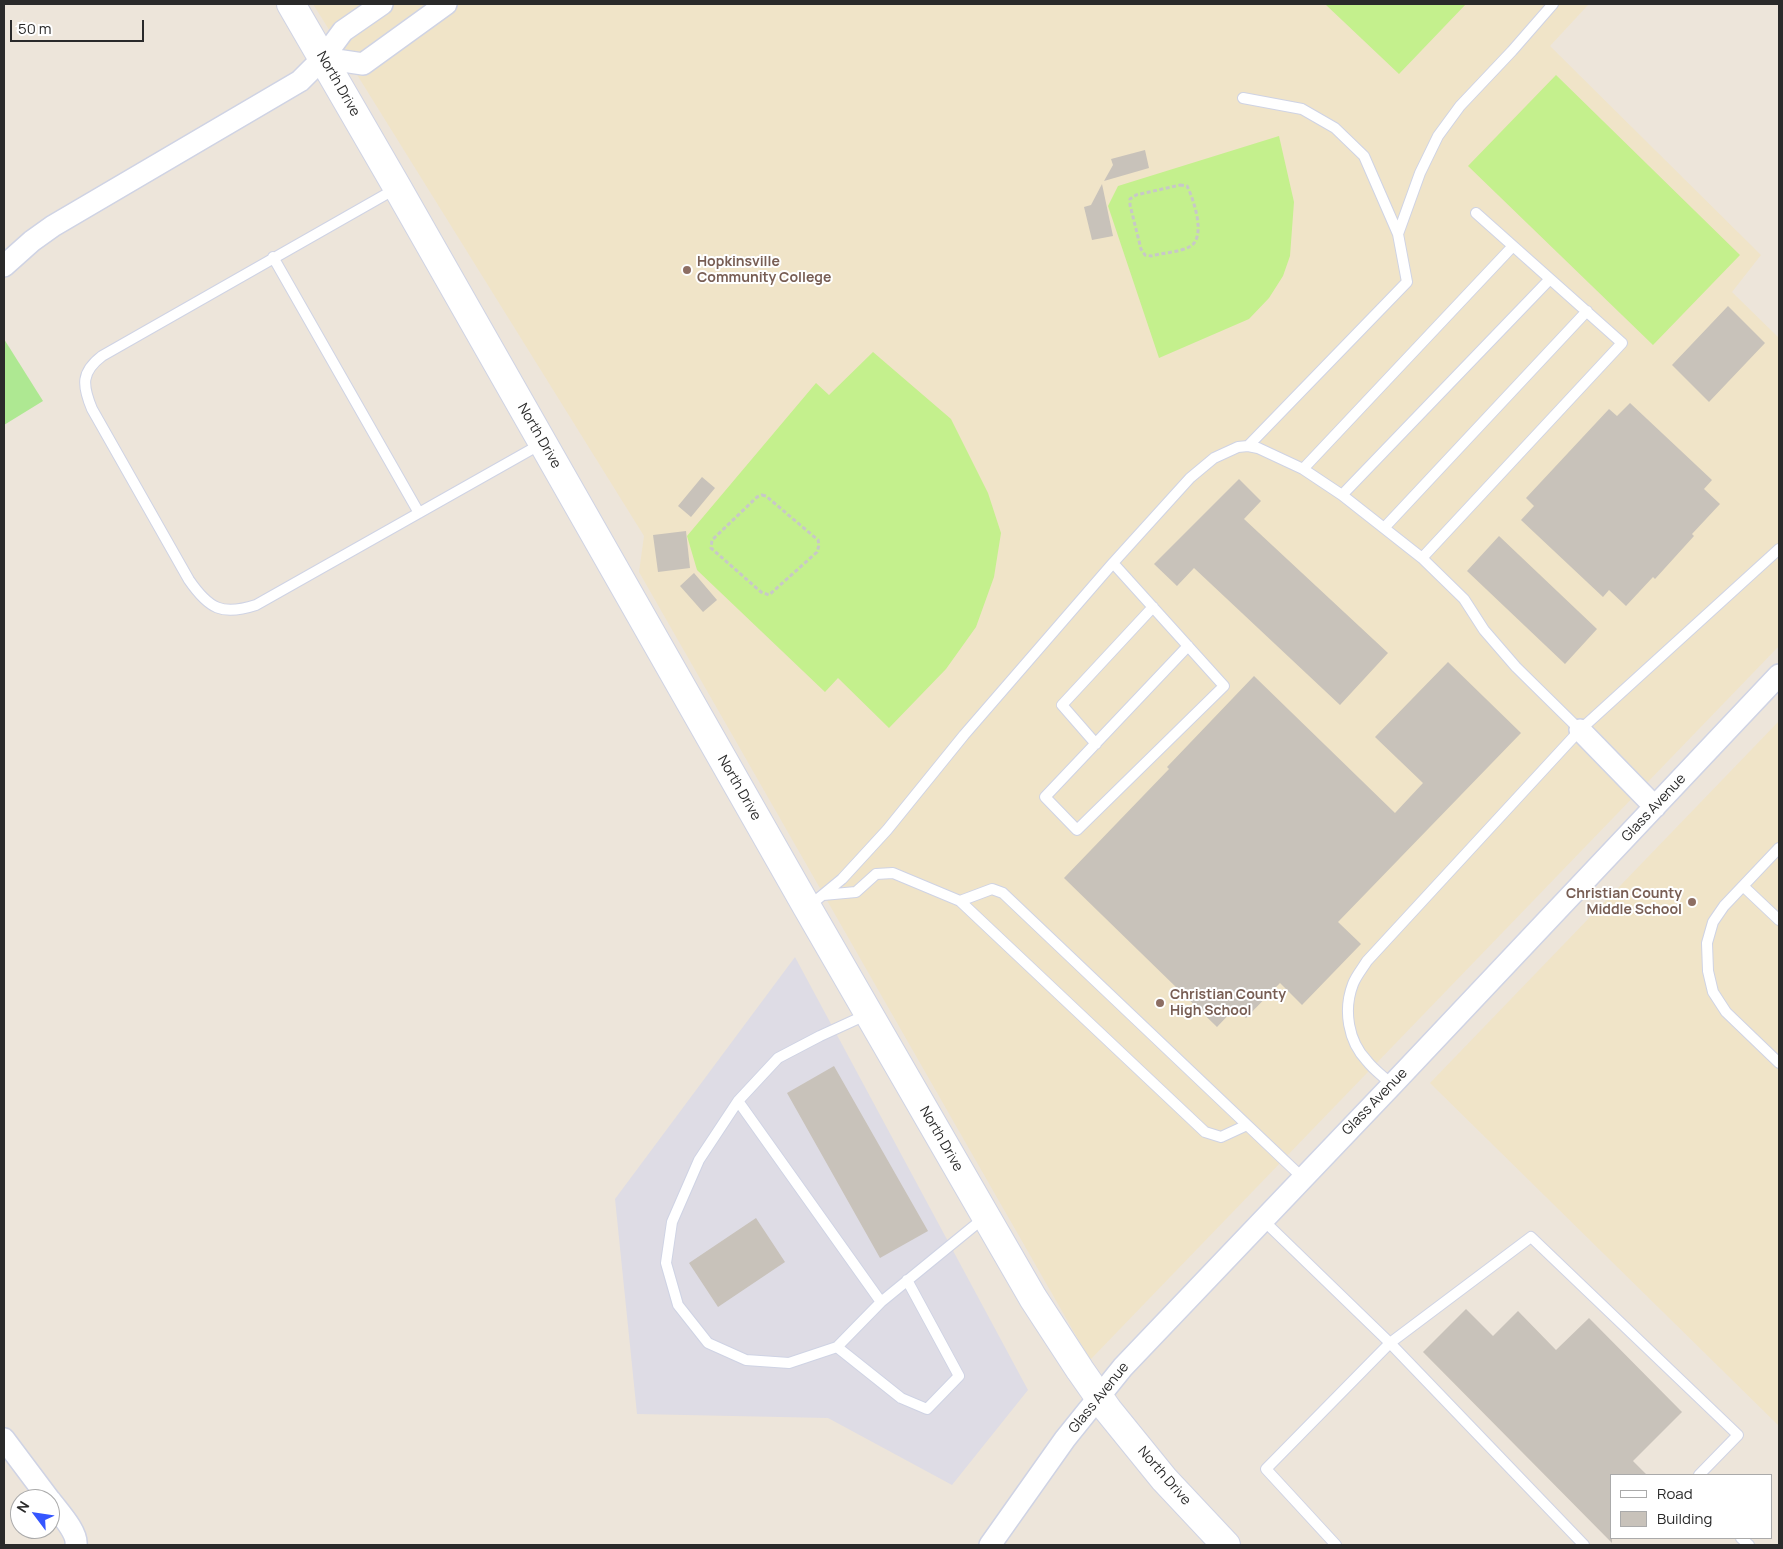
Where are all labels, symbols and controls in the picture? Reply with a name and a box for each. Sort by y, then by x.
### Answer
scale bar [12,10,146,42]
text: 50 m [18,18,52,39]
street label: North Drive [313,48,363,120]
place label: Hopkinsville Community College [697,254,831,286]
marker: Hopkinsville Community College [681,264,693,276]
street label: North Drive [514,400,564,472]
street label: North Drive [714,752,764,824]
street label: Glass Avenue [1618,771,1690,845]
place label: Christian County Middle School [1566,886,1682,919]
marker: Christian County Middle School [1686,896,1698,908]
place label: Christian County High School [1170,987,1286,1020]
marker: Christian County High School [1154,997,1166,1009]
street label: Glass Avenue [1339,1065,1411,1139]
street label: North Drive [916,1103,966,1175]
street label: Glass Avenue [1065,1359,1133,1437]
street label: North Drive [1134,1443,1194,1509]
legend [1610,1474,1773,1539]
text: Road [1657,1483,1693,1504]
north arrow [10,1489,60,1539]
text: N [12,1497,33,1516]
text: Building [1657,1508,1712,1529]

